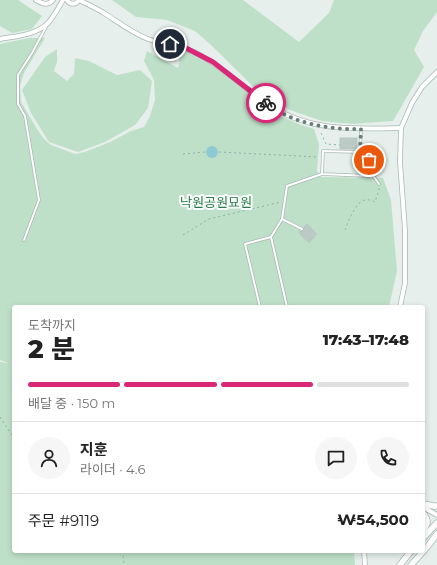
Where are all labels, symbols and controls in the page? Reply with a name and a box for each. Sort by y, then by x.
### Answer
pin [153,27,187,61]
icon: home [159,33,181,55]
courier [246,83,286,123]
icon: bike [255,92,277,114]
pin [352,143,386,177]
icon: bag [358,149,380,171]
park label: 낙원공원묘원 [180,194,252,210]
text: 도착까지 [28,317,76,333]
text: 17:43–17:48 [323,330,409,349]
text: 2 분 [28,333,75,365]
text: 배달 중 · 150 m [28,395,115,411]
button: person [28,437,70,479]
button: chat [315,437,357,479]
button: phone [367,437,409,479]
text: 지훈 [80,440,108,459]
text: 라이더 · 4.6 [80,461,145,477]
text: ₩54,500 [338,510,409,529]
text: 주문 #9119 [28,511,99,530]

